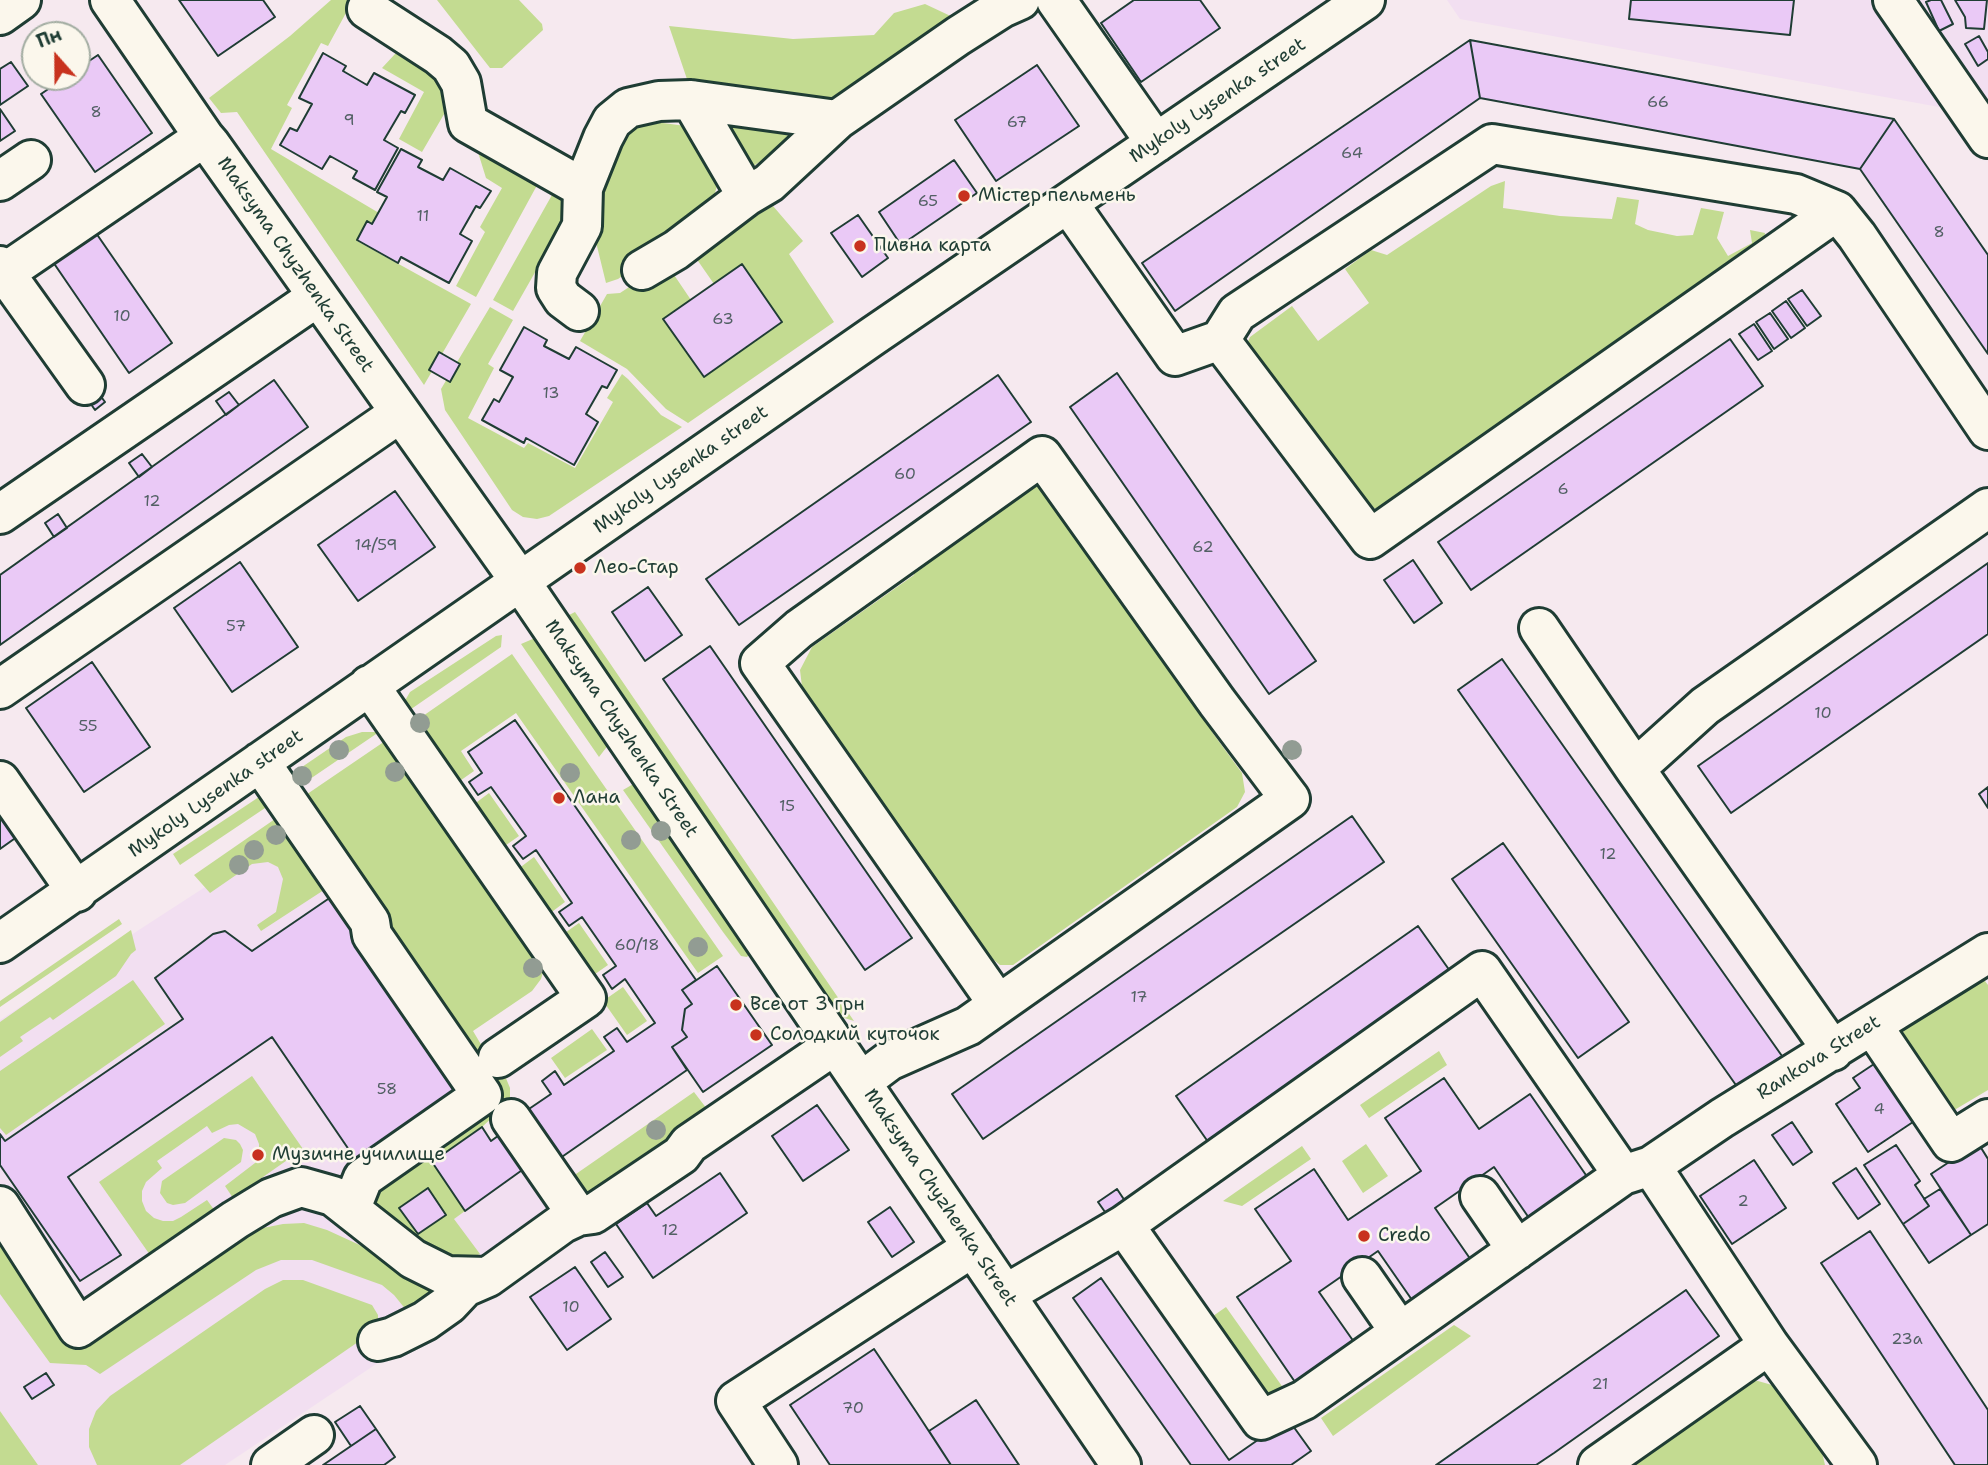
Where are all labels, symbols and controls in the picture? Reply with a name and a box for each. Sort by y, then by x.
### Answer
north arrow [21,21,91,91]
text: Пн [33,22,65,54]
street label: Mykoly Lysenka street [1125,33,1311,169]
house number: 66 [1647,93,1669,113]
house number: 8 [90,103,102,123]
house number: 9 [343,111,355,131]
house number: 67 [1007,113,1027,133]
house number: 64 [1341,144,1363,164]
street label: Maksyma Chyzhenka Street [212,153,378,377]
place label: Містер пельмень [978,185,1136,207]
marker: Містер пельмень [956,188,972,204]
house number: 65 [918,192,938,212]
house number: 11 [417,207,429,227]
house number: 8 [1933,223,1945,243]
place label: Пивна карта [874,235,991,257]
marker: Пивна карта [852,238,868,254]
house number: 10 [113,307,131,327]
house number: 63 [712,310,734,330]
house number: 13 [542,384,560,404]
street label: Mykoly Lysenka street [589,401,773,539]
house number: 60 [894,465,916,485]
house number: 6 [1557,480,1569,500]
house number: 12 [143,492,161,512]
house number: 14/59 [354,536,398,556]
house number: 62 [1192,538,1214,558]
place label: Лео-Стар [594,557,679,579]
marker: Лео-Стар [572,560,588,576]
street label: Maksyma Chyzhenka Street [539,616,703,842]
house number: 57 [226,617,246,637]
house number: 10 [1814,704,1832,724]
house number: 55 [78,717,98,737]
street label: Mykoly Lysenka street [124,725,308,863]
place label: Лана [573,787,620,809]
marker: Лана [551,790,567,806]
house number: 15 [779,797,795,817]
house number: 12 [1599,845,1617,865]
house number: 60/18 [615,936,659,956]
house number: 17 [1130,988,1148,1008]
place label: Все от 3 грн [750,994,865,1016]
marker: Все от 3 грн [728,997,744,1013]
street label: Rankova Street [1753,1011,1885,1105]
place label: Солодкий куточок [770,1024,940,1046]
marker: Солодкий куточок [748,1027,764,1043]
house number: 58 [377,1080,397,1100]
street label: Maksyma Chyzhenka Street [858,1085,1022,1311]
house number: 4 [1873,1100,1885,1120]
place label: Музичне училище [272,1144,445,1166]
marker: Музичне училище [250,1147,266,1163]
house number: 2 [1737,1192,1749,1212]
house number: 12 [661,1221,679,1241]
place label: Credo [1378,1225,1431,1247]
marker: Credo [1356,1228,1372,1244]
house number: 10 [562,1298,580,1318]
house number: 23а [1891,1330,1923,1350]
house number: 21 [1591,1375,1609,1395]
house number: 70 [842,1399,864,1419]

